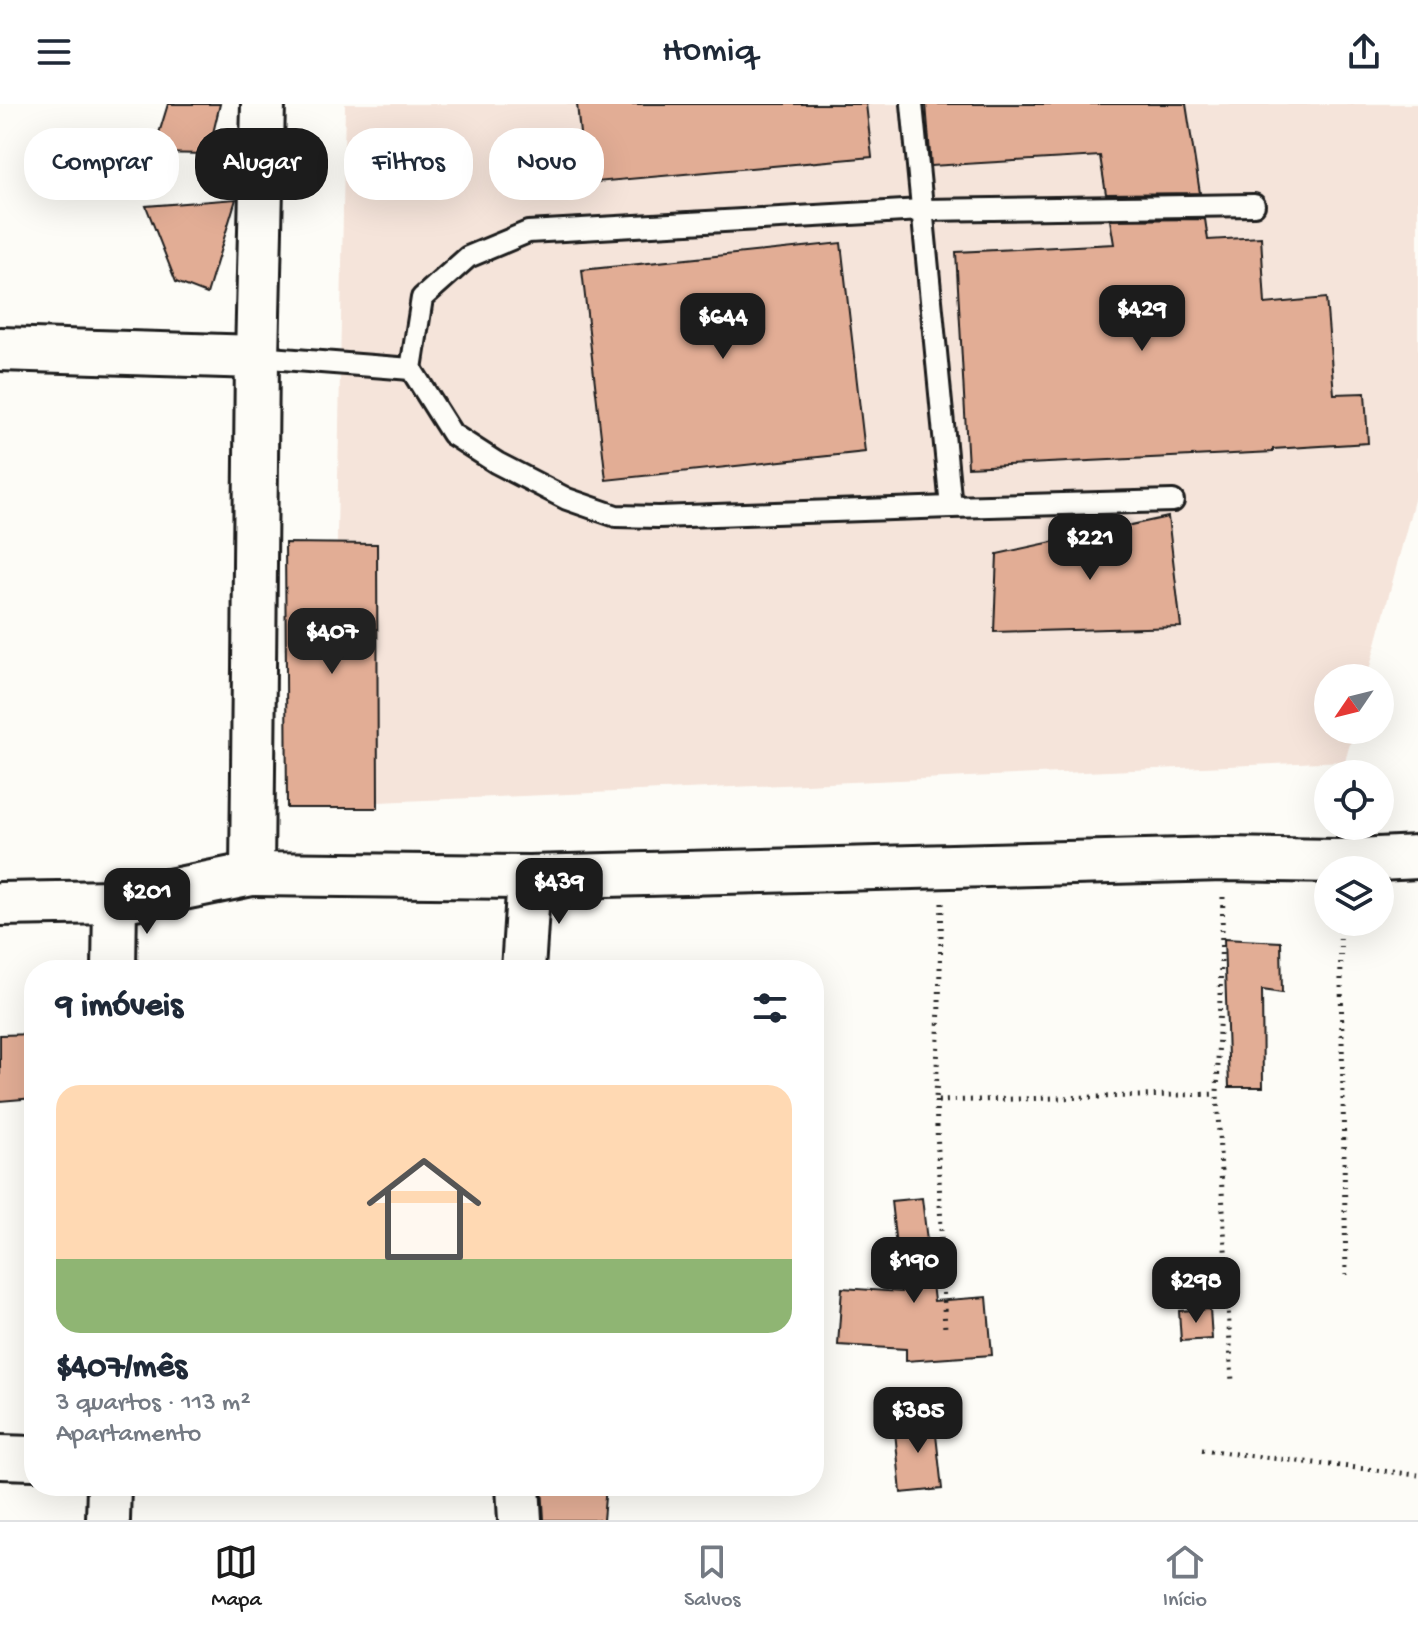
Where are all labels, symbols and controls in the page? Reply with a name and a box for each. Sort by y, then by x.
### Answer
icon: menu [32,30,76,74]
icon: share [1342,30,1386,74]
text: Homiq [662,31,756,74]
chip: Comprar [24,128,179,200]
chip: Alugar [195,128,328,200]
chip: Filtros [344,128,473,200]
chip: Novo [489,128,604,200]
pin: $429 [1095,285,1189,353]
pin: $644 [676,293,770,361]
text: $429 [1117,295,1167,326]
text: $644 [698,303,748,334]
pin: $221 [1043,514,1137,582]
text: $221 [1066,524,1114,555]
pin: $407 [285,608,379,676]
text: $407 [306,618,358,649]
north arrow [1314,664,1394,744]
map controls [1314,664,1394,936]
button: locate [1314,760,1394,840]
button: layers [1314,856,1394,936]
pin: $439 [512,858,606,926]
pin: $201 [100,868,194,936]
text: $439 [534,868,584,899]
text: $201 [122,878,172,909]
icon: filters [748,986,792,1030]
text: 9 imóveis [56,988,183,1028]
icon: home [352,1137,496,1281]
pin: $190 [867,1237,961,1305]
text: $190 [889,1247,939,1278]
pin: $298 [1149,1257,1243,1325]
text: $298 [1170,1267,1222,1298]
text: $407/mês [56,1349,187,1389]
pin: $385 [871,1387,965,1455]
text: 3 quartos · 113 m² [56,1389,251,1420]
text: $385 [891,1397,945,1428]
text: Apartamento [56,1420,201,1451]
tab: Mapa [211,1540,262,1614]
tab: Salvos [684,1540,740,1614]
tab: Início [1163,1540,1207,1614]

